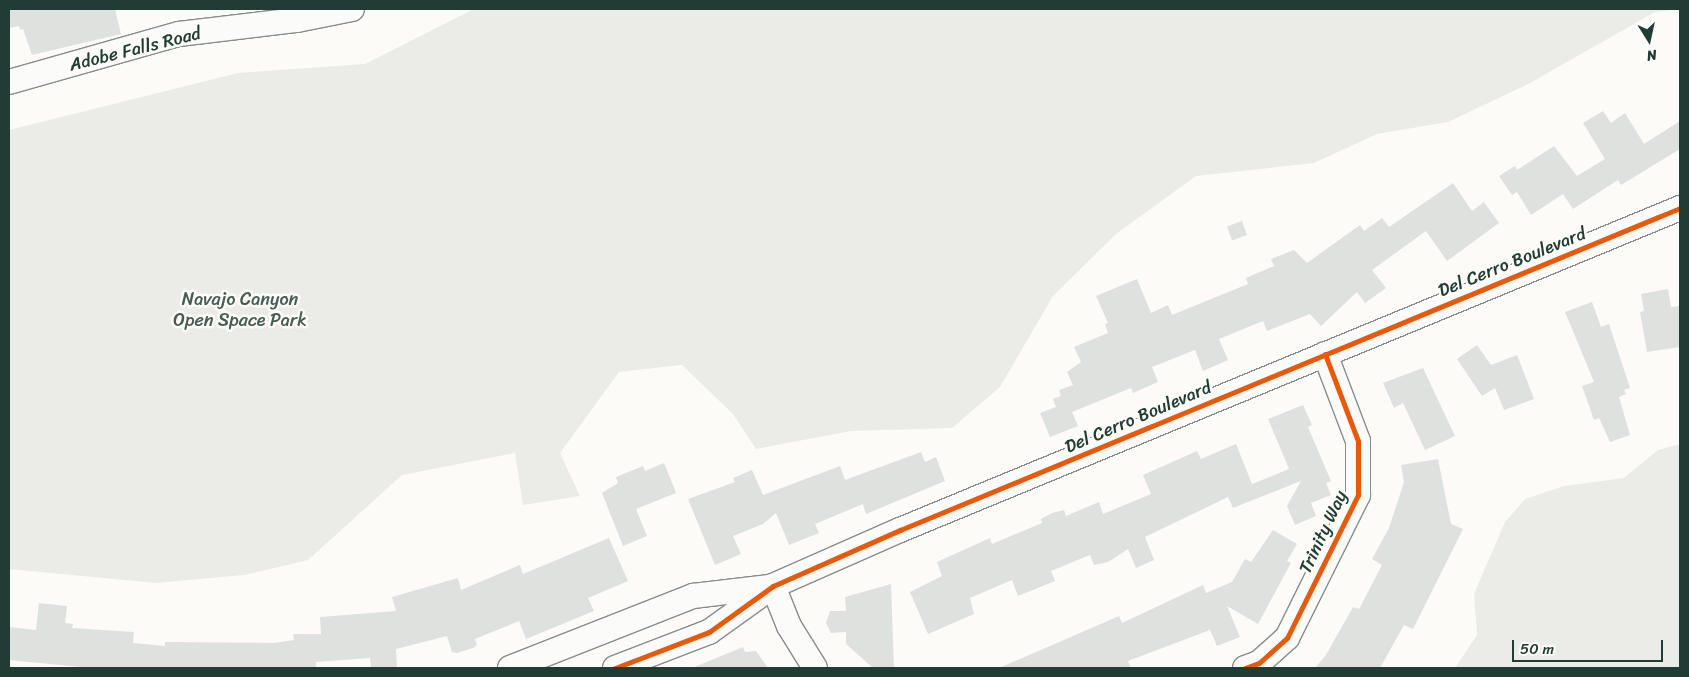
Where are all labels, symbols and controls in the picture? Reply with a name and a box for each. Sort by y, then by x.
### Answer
north arrow [1624,15,1674,65]
street label: Adobe Falls Road [68,22,202,76]
text: N [1645,42,1659,68]
street label: Del Cerro Boulevard [1435,223,1589,301]
park label: Navajo Canyon Open Space Park [173,289,307,332]
street label: Del Cerro Boulevard [1061,376,1215,458]
street label: Trinity Way [1294,487,1352,577]
scale bar [1514,630,1665,662]
text: 50 m [1520,636,1554,662]

